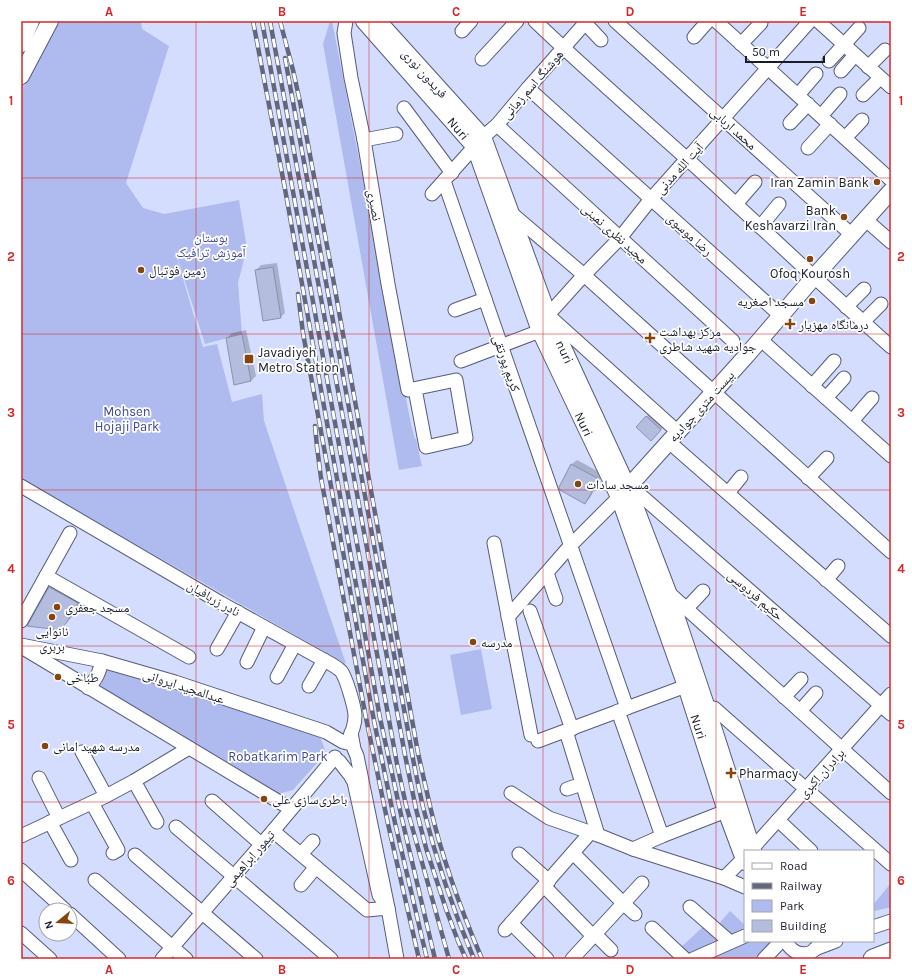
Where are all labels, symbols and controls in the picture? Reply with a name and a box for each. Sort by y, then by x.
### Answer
text: A [105,4,113,19]
text: B [278,4,286,19]
text: C [452,4,460,19]
text: D [626,4,635,19]
text: E [799,4,807,19]
scale bar [746,38,824,64]
text: 50 m [752,45,780,59]
street label: فریدون نوری [398,46,451,102]
street label: هوشنگ اسم زمانی [498,47,567,123]
text: 1 [9,93,13,108]
text: 1 [899,93,903,108]
street label: محمد اربابی [707,104,760,154]
street label: Nuri [444,114,472,143]
street label: آیت‌ الله مدنی [652,139,708,198]
place label: Iran Zamin Bank [770,175,869,190]
marker: Iran Zamin Bank [872,177,882,187]
street label: نصیری [363,188,385,222]
street label: مجید نظری نمینی [578,200,651,268]
place label: Bank Keshavarzi Iran [745,203,836,233]
street label: رضا موسوی [663,210,716,260]
marker: Bank Keshavarzi Iran [839,212,849,222]
park label: بوستان آموزش ترافیک [176,230,246,261]
text: 2 [7,249,15,264]
text: 2 [897,249,905,264]
marker: Ofoq Kourosh [805,254,815,264]
place label: زمین فوتبال [149,263,206,279]
marker: زمین فوتبال [136,265,146,275]
place label: Ofoq Kourosh [770,266,850,282]
place label: مسجد اصغریه [737,294,804,310]
marker: مسجد اصغریه [807,296,817,306]
place label: درمانگاه مهزیار [798,317,869,333]
marker: درمانگاه مهزیار [784,318,796,330]
place label: مرکز بهداشت جوادیه شهید شاطری [659,324,756,355]
marker: مرکز بهداشت جوادیه شهید شاطری [644,332,656,344]
street label: کریم پورتقی [489,333,523,394]
street label: nuri [553,338,576,366]
place label: Javadiyeh Metro Station [258,345,339,375]
marker: Javadiyeh Metro Station [243,353,255,365]
street label: بیست متری جوادیه [665,368,738,446]
park label: Mohsen Hojaji Park [95,404,159,434]
text: 3 [7,405,15,420]
text: 3 [897,405,905,420]
street label: Nuri [572,409,596,439]
place label: مسجد سادات [586,477,649,492]
marker: مسجد سادات [573,479,583,489]
text: 4 [7,561,15,576]
text: 4 [897,561,905,576]
street label: حکیم فردوسی [724,567,786,624]
street label: نادر زربافیان [184,577,243,620]
place label: مسجد جعفری [65,600,129,616]
marker: مسجد جعفری [52,602,62,612]
marker: نانوایی بربری [47,612,57,622]
place label: نانوایی بربری [35,624,69,655]
place label: مدرسه [481,635,513,651]
marker: مدرسه [468,637,478,647]
street label: عبدالمجید ایروانی [141,666,227,708]
place label: طباخی [66,670,99,686]
marker: طباخی [53,672,63,682]
street label: Nuri [687,712,710,741]
text: 5 [7,717,15,732]
text: 5 [897,717,905,732]
place label: مدرسه شهید امانی [53,739,140,755]
marker: مدرسه شهید امانی [40,741,50,751]
street label: برادران اکبری [795,745,848,802]
park label: Robatkarim Park [228,749,328,764]
place label: Pharmacy [739,766,798,781]
marker: Pharmacy [726,768,736,778]
place label: باطری‌سازی علی [272,792,347,808]
marker: باطری‌سازی علی [259,794,269,804]
street label: تیمور ابراهیمی [221,827,279,890]
legend [744,850,874,942]
text: Road [780,859,808,873]
text: 6 [7,873,15,888]
text: 6 [897,873,905,888]
text: Railway [780,879,822,893]
text: Park [780,899,805,913]
north arrow [38,902,78,942]
text: N [42,919,56,931]
text: Building [780,919,827,933]
text: A [105,962,113,977]
text: B [278,962,286,977]
text: C [452,962,460,977]
text: D [626,962,635,977]
text: E [799,962,807,977]

